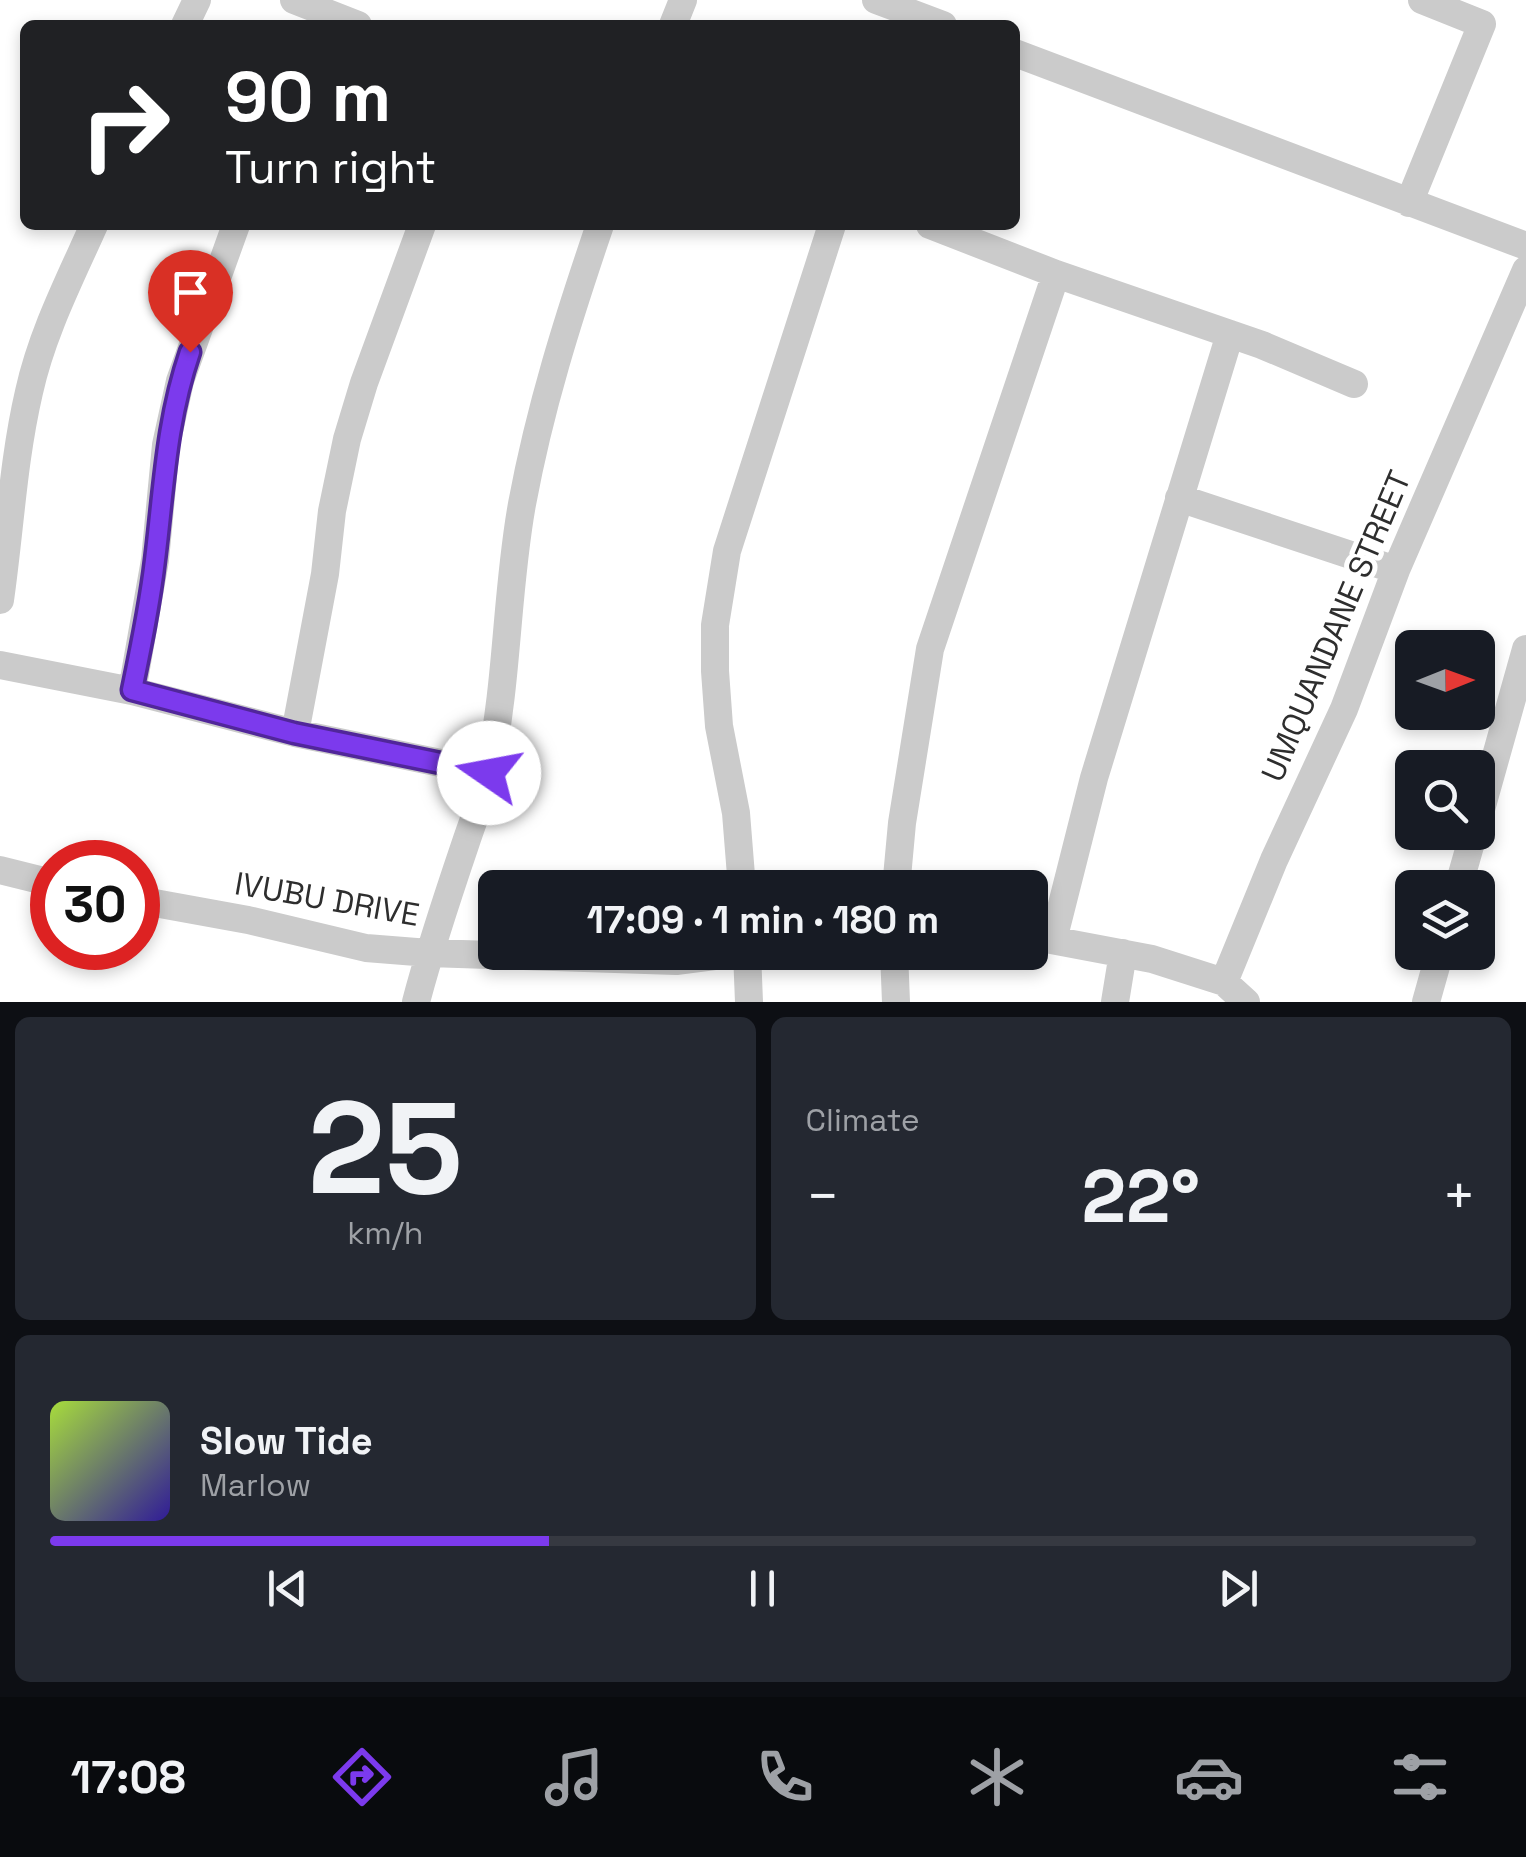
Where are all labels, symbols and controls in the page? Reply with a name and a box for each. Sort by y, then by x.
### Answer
text: 90 m [225,52,391,141]
icon: right [60,60,190,190]
text: Turn right [225,139,436,196]
pin [148,250,233,353]
icon: arrive [163,265,218,320]
street label: UMQUANDANE STREET [1252,465,1420,787]
north arrow [1395,630,1495,730]
map controls [1395,630,1495,970]
position arrow [437,721,541,825]
button: search [1395,750,1495,850]
speed limit sign: 30 [30,840,160,970]
street label: IVUBU DRIVE [232,863,422,935]
button: layers [1395,870,1495,970]
text: 17:09 · 1 min · 180 m [587,896,939,944]
text: 25 [308,1065,463,1231]
text: Climate [806,1100,920,1140]
text: 22° [1081,1148,1200,1244]
text: − [806,1161,840,1231]
text: + [1442,1161,1476,1231]
text: km/h [347,1213,423,1253]
text: Slow Tide [200,1417,373,1465]
text: Marlow [200,1465,311,1505]
icon: previous [260,1561,315,1616]
icon: pause [735,1561,790,1616]
icon: next [1211,1561,1266,1616]
icon: directions [327,1742,397,1812]
icon: music [539,1742,609,1812]
icon: phone [750,1742,820,1812]
icon: climate [962,1742,1032,1812]
icon: car [1174,1742,1244,1812]
icon: filters [1385,1742,1455,1812]
text: 17:08 [71,1749,186,1806]

